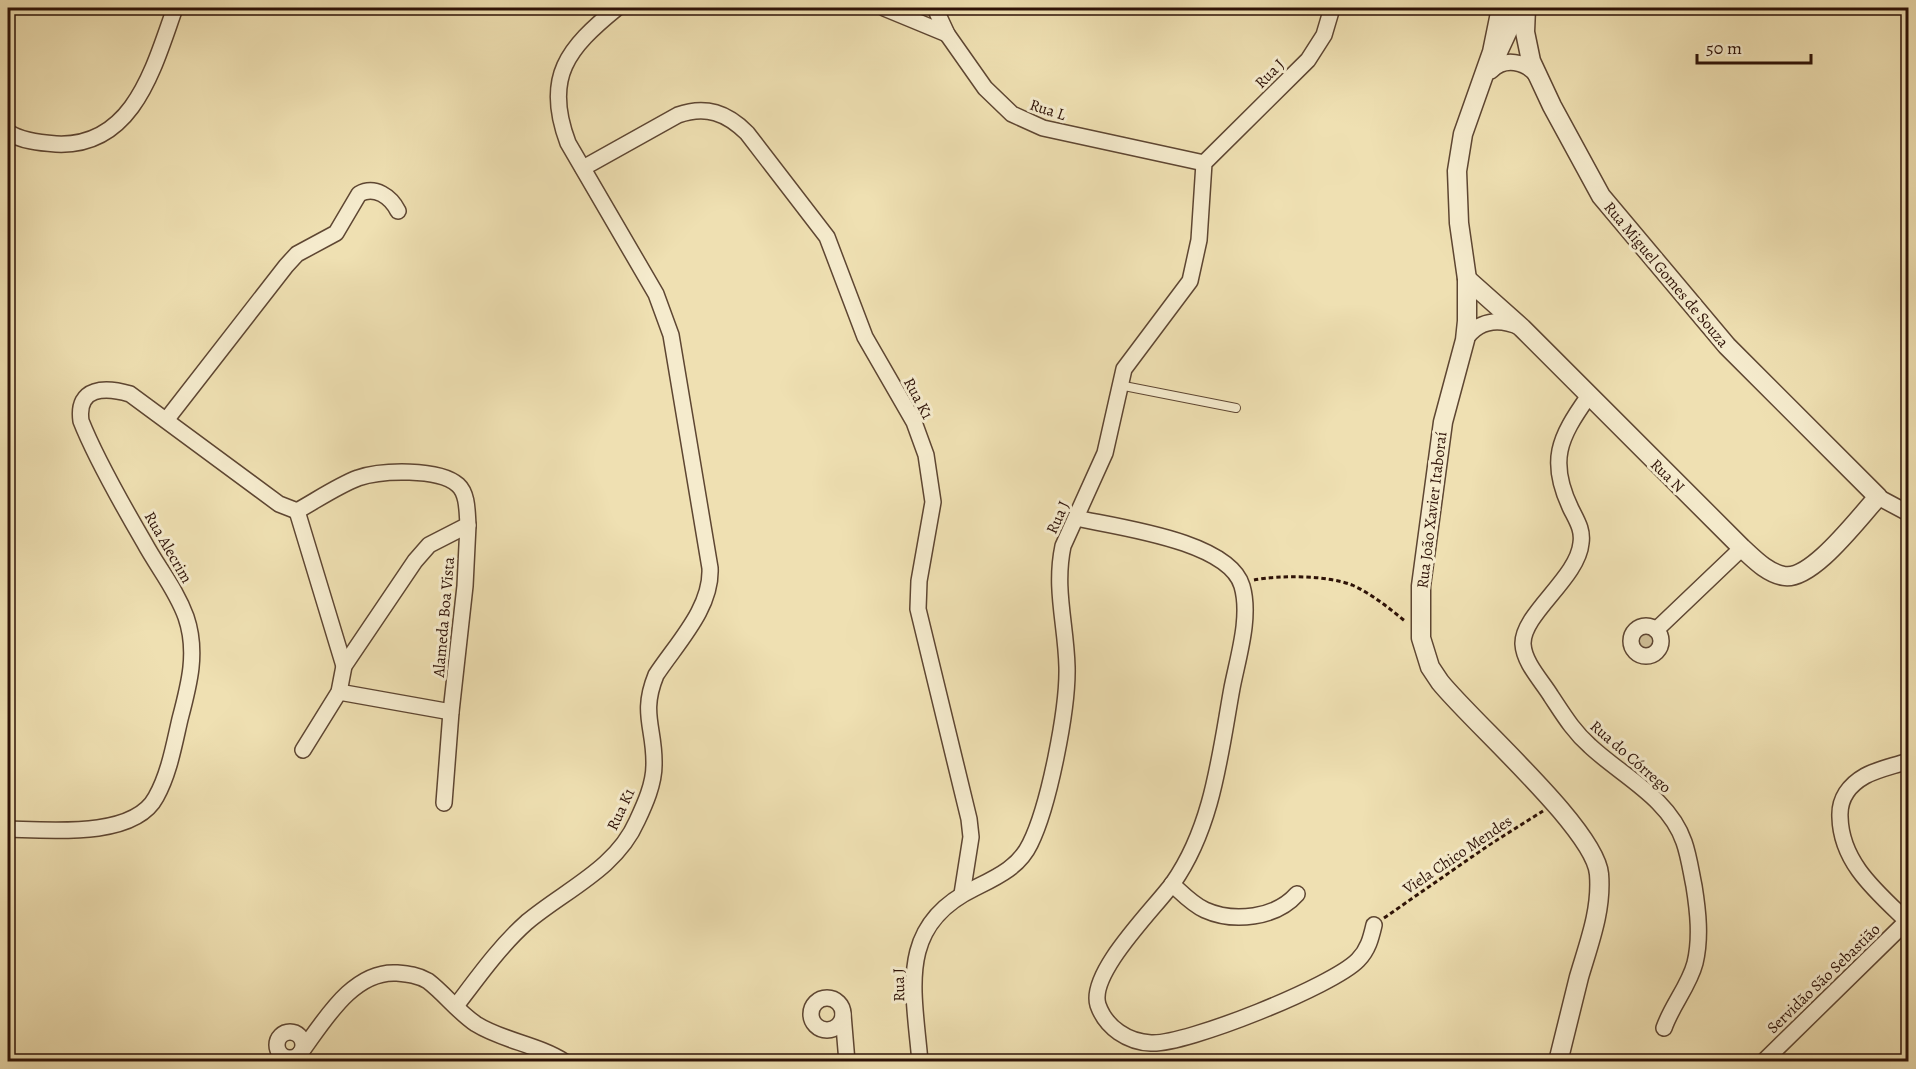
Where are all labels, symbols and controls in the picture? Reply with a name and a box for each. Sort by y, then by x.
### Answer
scale bar [1697,27,1811,65]
text: 50 m [1706,36,1742,60]
street label: Rua J [1250,54,1289,93]
street label: Rua L [1027,94,1069,126]
street label: Rua Miguel Gomes de Souza [1599,197,1734,353]
street label: Rua K1 [898,374,938,424]
street label: Rua João Xavier Itaboraí [1411,430,1453,590]
street label: Rua N [1645,454,1689,498]
street label: Rua J [1041,497,1075,537]
street label: Rua Alecrim [139,508,198,587]
street label: Alameda Boa Vista [428,555,460,679]
street label: Rua do Córrego [1585,715,1676,798]
street label: Rua K1 [602,784,640,834]
street label: Viela Chico Mendes [1398,810,1517,900]
street label: Servidão São Sebastião [1762,919,1885,1039]
street label: Rua J [888,968,910,1002]

